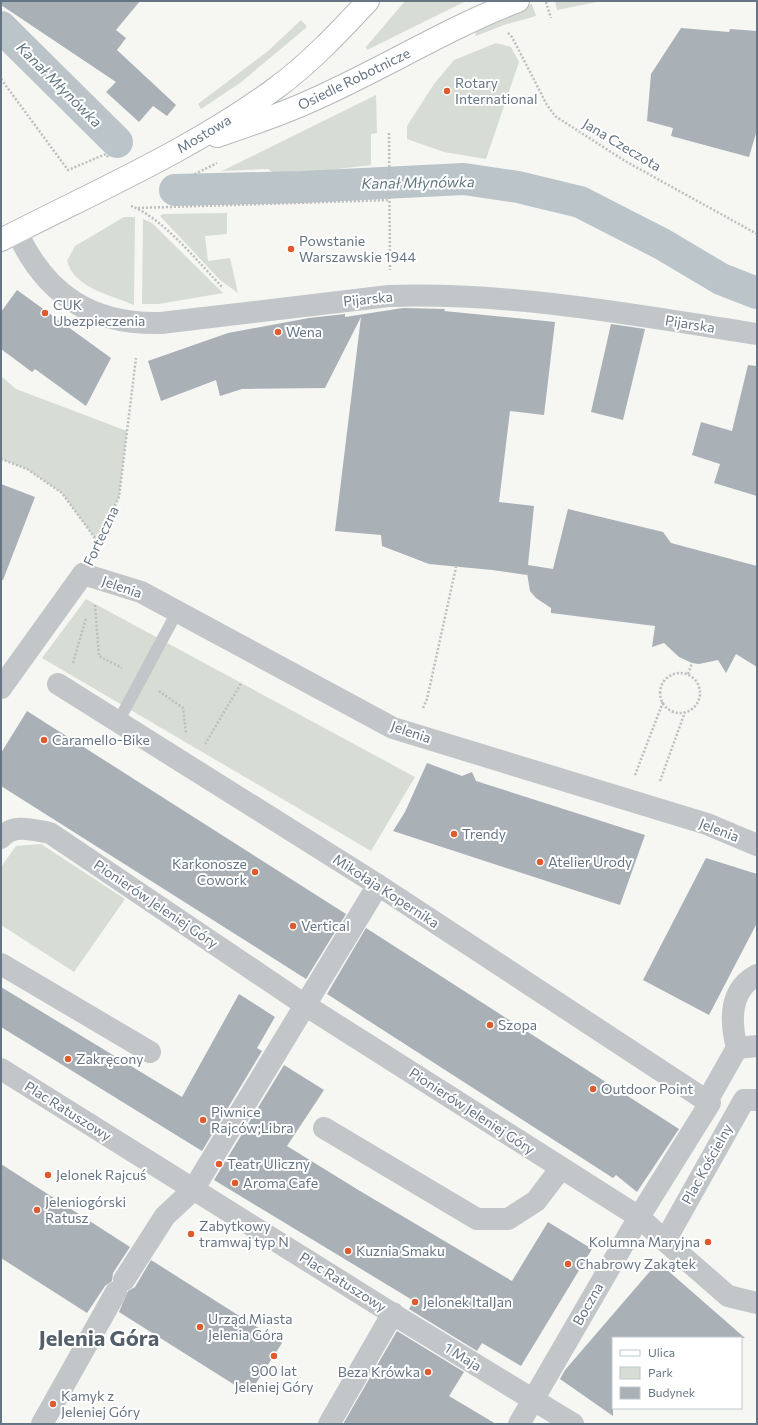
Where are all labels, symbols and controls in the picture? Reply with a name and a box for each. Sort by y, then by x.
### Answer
water label: Kanał Młynówka [13,38,106,131]
street label: Osiedle Robotnicze [295,44,413,113]
place label: Rotary International [455,74,538,107]
marker: Rotary International [442,86,452,96]
street label: Mostowa [174,111,234,156]
street label: Jana Czeczota [580,114,665,175]
water label: Kanał Młynówka [361,172,475,192]
place label: Powstanie Warszawskie 1944 [299,232,416,265]
marker: Powstanie Warszawskie 1944 [286,244,296,254]
street label: Pijarska [342,287,394,310]
place label: CUK Ubezpieczenia [53,296,145,329]
marker: CUK Ubezpieczenia [40,308,50,318]
street label: Pijarska [664,311,716,336]
place label: Wena [286,323,322,340]
marker: Wena [273,327,283,337]
street label: Forteczna [79,503,122,568]
street label: Jelenia [100,572,144,601]
street label: Jelenia [389,717,433,746]
place label: Caramello-Bike [52,731,150,748]
marker: Caramello-Bike [39,735,49,745]
street label: Jelenia [697,814,742,845]
place label: Trendy [462,825,506,842]
marker: Trendy [449,829,459,839]
street label: Mikołaja Kopernika [330,850,442,931]
place label: Atelier Urody [548,853,632,870]
place label: Karkonosze Cowork [172,855,247,888]
street label: Pionierów Jeleniej Góry [91,856,222,952]
marker: Atelier Urody [535,857,545,867]
marker: Karkonosze Cowork [250,867,260,877]
place label: Vertical [301,917,350,934]
marker: Vertical [288,921,298,931]
place label: Szopa [498,1016,537,1033]
marker: Szopa [485,1020,495,1030]
place label: Zakręcony [76,1050,143,1067]
marker: Zakręcony [63,1054,73,1064]
street label: Pionierów Jeleniej Góry [406,1064,538,1158]
street label: Plac Ratuszowy [22,1077,115,1144]
place label: Outdoor Point [601,1080,694,1097]
marker: Outdoor Point [588,1084,598,1094]
place label: Piwnice Rajców;Libra [211,1103,293,1136]
marker: Piwnice Rajców;Libra [198,1115,208,1125]
street label: Plac Kościelny [677,1121,736,1207]
place label: Teatr Uliczny [227,1155,310,1172]
marker: Teatr Uliczny [214,1159,224,1169]
place label: Jelonek Rajcuś [56,1166,146,1183]
marker: Jelonek Rajcuś [43,1170,53,1180]
place label: Aroma Cafe [243,1174,318,1191]
marker: Aroma Cafe [230,1178,240,1188]
place label: Jeleniogórski Ratusz [45,1193,126,1226]
marker: Jeleniogórski Ratusz [32,1205,42,1215]
place label: Zabytkowy tramwaj typ N [199,1217,289,1250]
marker: Zabytkowy tramwaj typ N [186,1229,196,1239]
place label: Kolumna Maryjna [589,1233,700,1250]
marker: Kolumna Maryjna [703,1237,713,1247]
place label: Kuznia Smaku [356,1242,445,1259]
marker: Kuznia Smaku [343,1246,353,1256]
street label: Plac Ratuszowy [297,1248,390,1315]
place label: Chabrowy Zakątek [576,1255,696,1272]
marker: Chabrowy Zakątek [563,1259,573,1269]
street label: Boczna [569,1279,607,1328]
place label: Jelonek ItalJan [423,1293,512,1310]
marker: Jelonek ItalJan [410,1297,420,1307]
place label: Urząd Miasta Jelenia Góra [208,1310,293,1343]
marker: Urząd Miasta Jelenia Góra [195,1322,205,1332]
district label: Jelenia Góra [39,1324,159,1351]
legend [612,1337,742,1409]
street label: 1 Maja [442,1339,485,1374]
text: Ulica [648,1345,675,1359]
marker: 900 lat Jeleniej Góry [269,1351,279,1361]
place label: 900 lat Jeleniej Góry [234,1362,314,1395]
place label: Beza Krówka [338,1363,420,1380]
text: Park [648,1365,674,1379]
marker: Beza Krówka [423,1367,433,1377]
text: Budynek [648,1385,696,1399]
place label: Kamyk z Jeleniej Góry [61,1387,140,1420]
marker: Kamyk z Jeleniej Góry [48,1399,58,1409]

